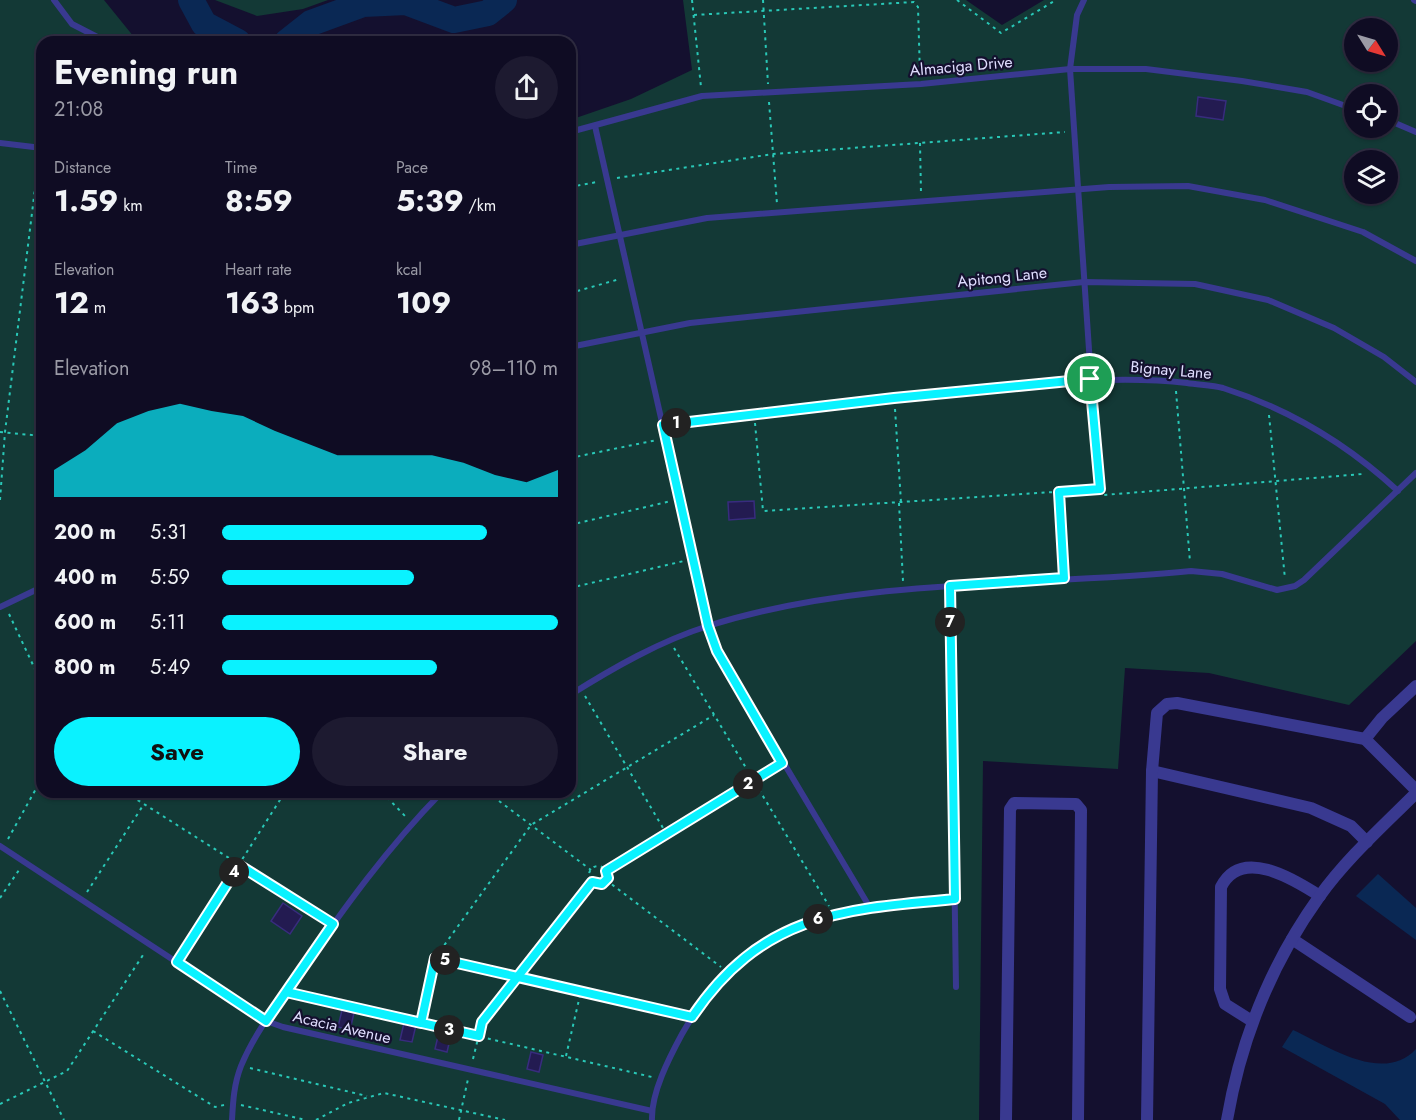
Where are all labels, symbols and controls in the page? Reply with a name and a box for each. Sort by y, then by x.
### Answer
north arrow [1344,18,1398,72]
map controls [1344,18,1398,204]
text: Evening run [54,49,238,96]
street label: Almaciga Drive [908,50,1014,82]
button: share [495,56,558,119]
button: locate [1344,84,1398,138]
text: 21:08 [54,95,103,124]
button: layers [1344,150,1398,204]
text: Distance [54,156,111,179]
text: Time [225,156,257,179]
text: Pace [396,156,428,179]
text: 1.59 [54,179,118,222]
text: 8:59 [225,179,293,222]
text: 5:39 [396,179,464,222]
text: km [118,194,143,217]
text: /km [464,194,496,217]
text: Elevation [54,258,114,281]
text: Heart rate [225,258,292,281]
text: kcal [396,258,422,281]
street label: Apitong Lane [956,261,1048,293]
text: 12 [54,281,89,324]
text: 163 [225,281,279,324]
text: 109 [396,281,451,324]
text: m [89,296,106,319]
text: bpm [279,296,315,319]
pin [1064,353,1115,404]
text: Elevation [54,354,129,383]
text: 98–110 m [469,354,558,383]
street label: Bignay Lane [1129,355,1213,385]
icon: arrive [1073,362,1106,395]
pin: 1 [661,408,691,438]
text: 1 [672,411,680,434]
text: 200 m [54,518,116,547]
text: 5:31 [150,518,187,547]
text: 400 m [54,563,117,592]
text: 5:59 [150,563,190,592]
pin: 7 [935,607,965,637]
text: 600 m [54,608,116,637]
text: 5:11 [150,608,185,637]
text: 7 [945,610,955,633]
text: 800 m [54,653,115,682]
text: 5:49 [150,653,190,682]
button: Save [54,717,300,786]
button: Share [312,717,558,786]
pin: 2 [733,769,763,799]
text: 2 [743,772,753,795]
pin: 4 [219,857,249,887]
text: 4 [228,860,240,883]
pin: 6 [803,904,833,934]
text: 6 [813,907,823,930]
pin: 5 [430,945,460,975]
text: 5 [440,948,450,971]
street label: Acacia Avenue [291,1005,393,1049]
pin: 3 [434,1015,464,1045]
text: 3 [444,1018,454,1041]

